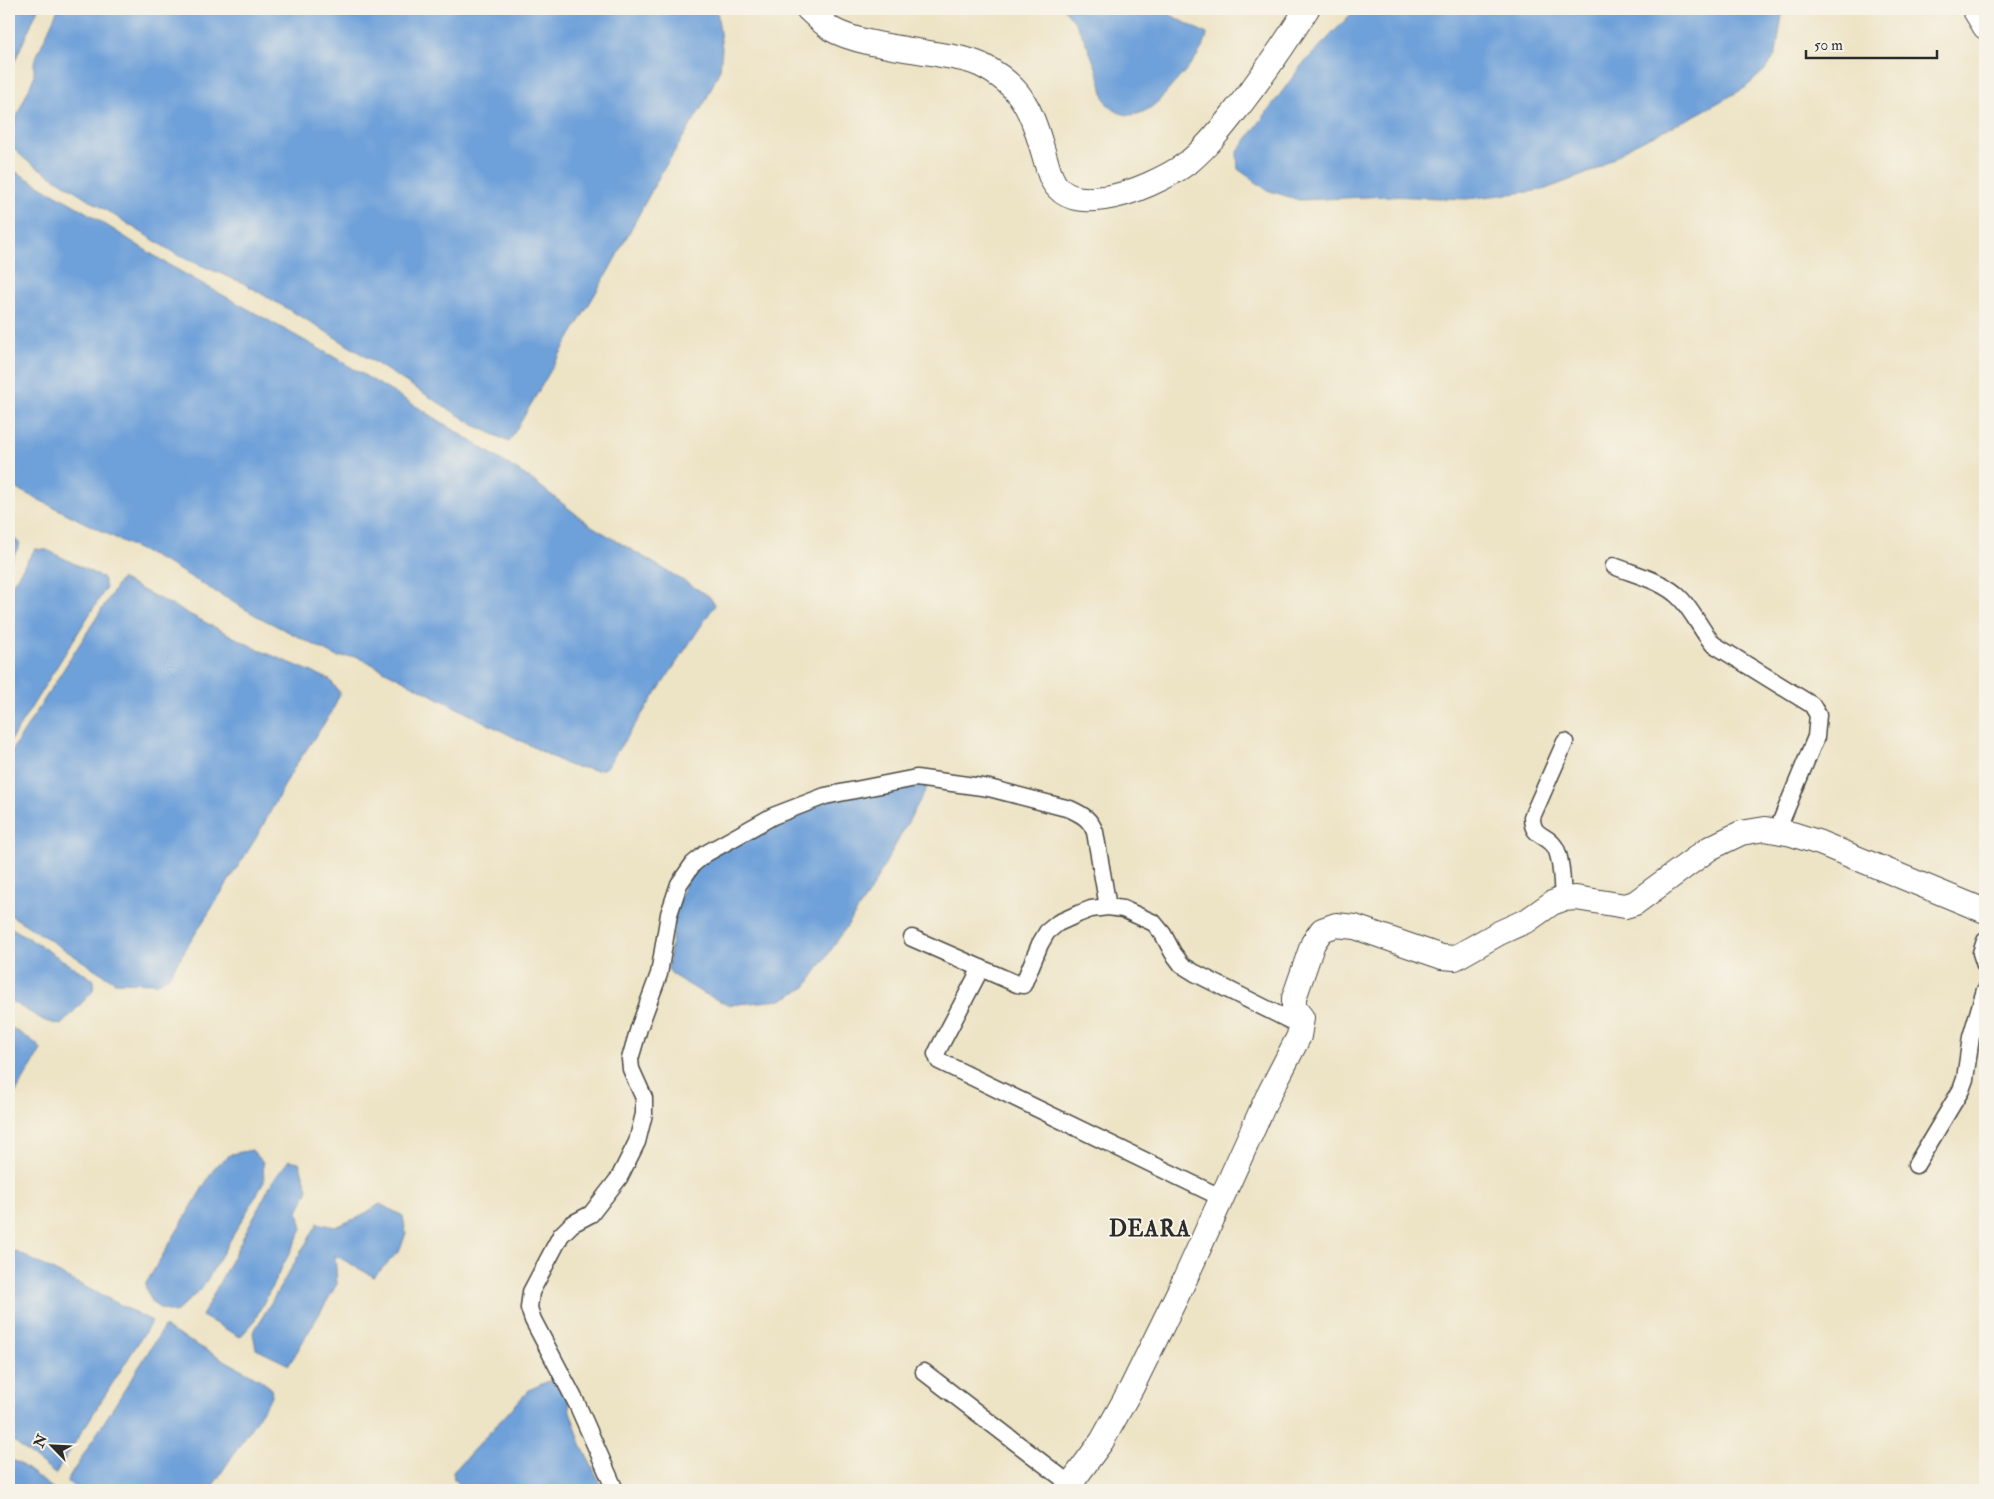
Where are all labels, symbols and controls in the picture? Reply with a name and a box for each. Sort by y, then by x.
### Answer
scale bar [1806,28,1938,60]
text: 50 m [1814,36,1843,55]
district label: DEARA [1109,1215,1191,1243]
north arrow [28,1422,78,1472]
text: N [30,1431,51,1451]

